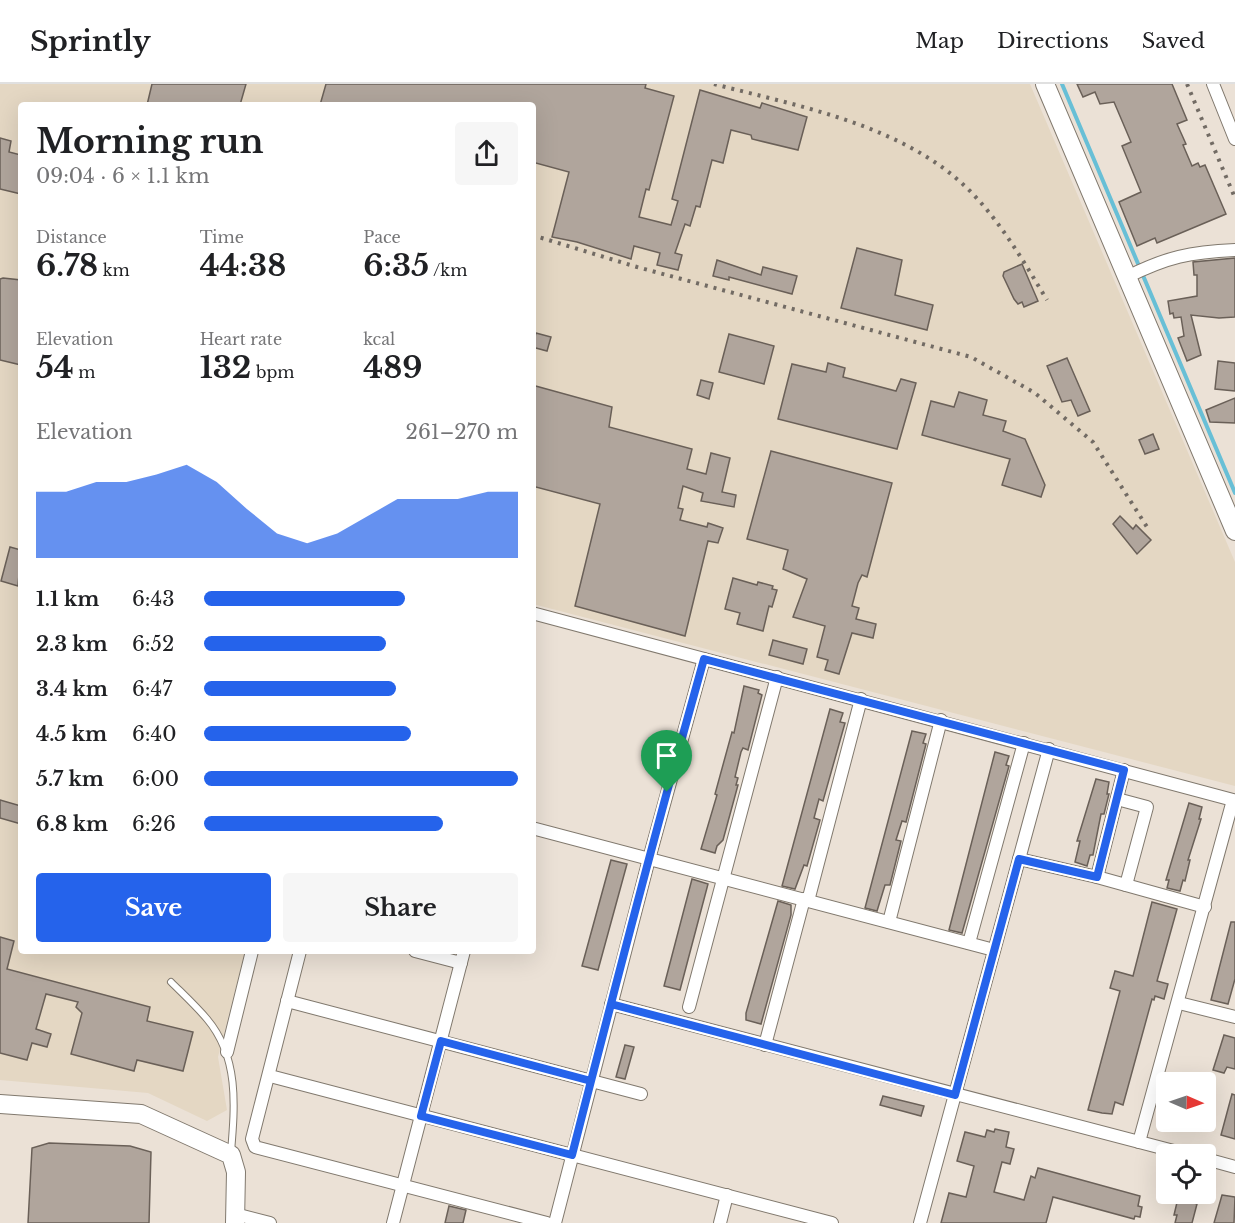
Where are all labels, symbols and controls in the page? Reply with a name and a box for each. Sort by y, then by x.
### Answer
text: Sprintly [30,24,151,59]
text: Map [915,28,964,54]
text: Directions [997,28,1109,54]
text: Saved [1142,28,1205,54]
text: Morning run [36,121,264,162]
button: share [455,122,518,185]
text: 09:04 · 6 × 1.1 km [36,164,209,188]
text: Distance [36,227,107,247]
text: Time [200,227,244,247]
text: Pace [363,227,401,247]
text: 6.78 [36,247,98,284]
text: 44:38 [200,247,286,284]
text: 6:35 [363,247,429,284]
text: km [98,260,130,280]
text: /km [429,260,467,280]
text: Elevation [36,329,113,349]
text: Heart rate [200,329,282,349]
text: kcal [363,329,395,349]
text: 54 [36,349,74,386]
text: 132 [200,349,251,386]
text: 489 [363,349,423,386]
text: m [74,362,96,382]
text: bpm [251,362,294,382]
text: Elevation [36,420,133,444]
text: 261–270 m [406,420,518,444]
text: 1.1 km [36,587,99,611]
text: 6:43 [132,587,175,611]
text: 2.3 km [36,632,108,656]
text: 6:52 [132,632,174,656]
text: 3.4 km [36,677,108,701]
text: 6:47 [132,677,172,701]
text: 4.5 km [36,722,107,746]
text: 6:40 [132,722,177,746]
pin [641,730,692,792]
icon: arrive [650,739,683,772]
text: 5.7 km [36,767,104,791]
text: 6:00 [132,767,179,791]
text: 6.8 km [36,812,108,836]
text: 6:26 [132,812,176,836]
button: Save [36,873,271,942]
button: Share [283,873,518,942]
north arrow [1156,1072,1216,1132]
map controls [1156,1072,1216,1204]
button: locate [1156,1144,1216,1204]

